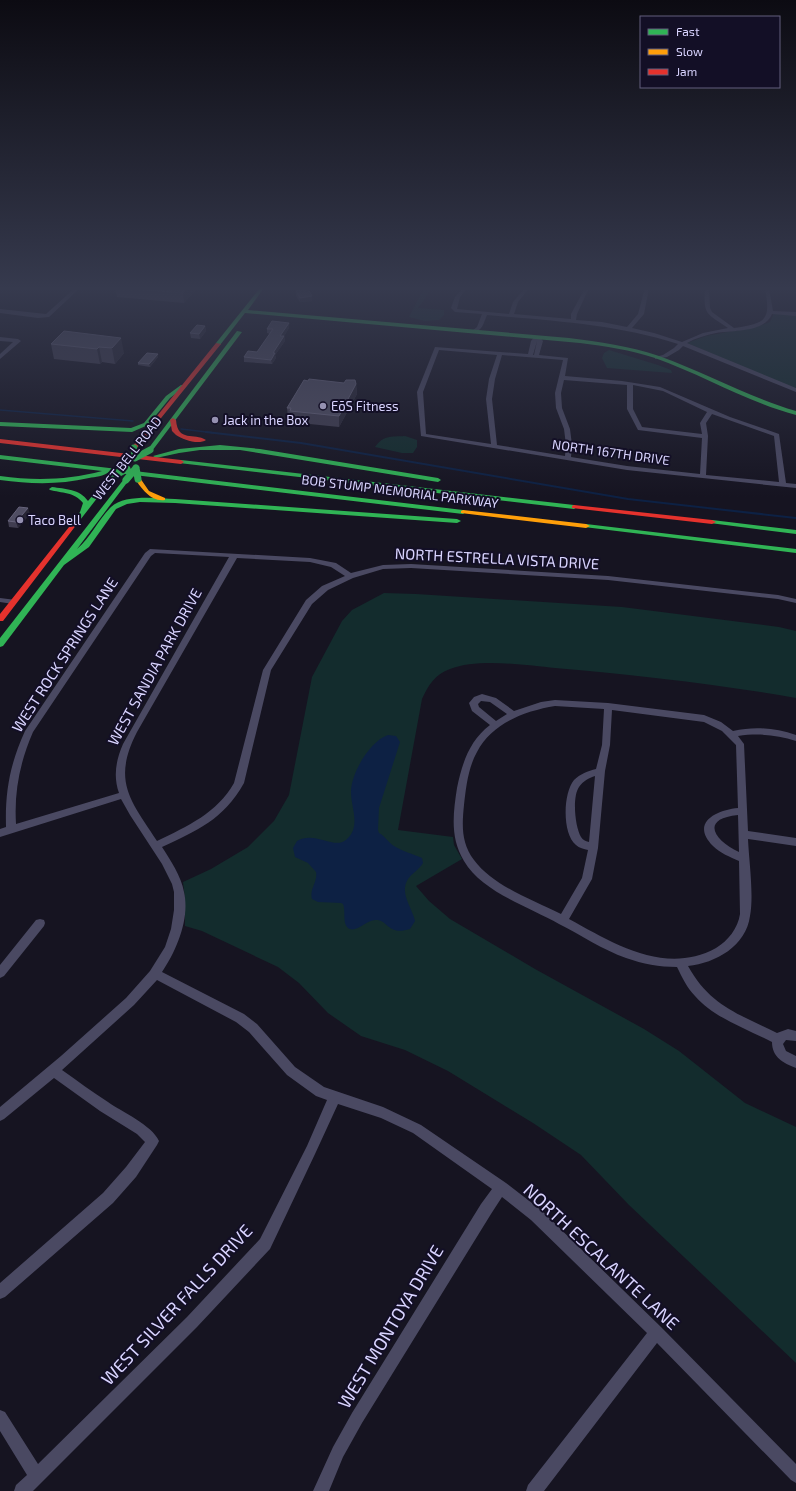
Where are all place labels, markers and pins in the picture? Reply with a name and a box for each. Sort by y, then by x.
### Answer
place label: EōS Fitness [331,398,399,414]
marker: EōS Fitness [318,401,328,411]
place label: Jack in the Box [223,412,308,428]
marker: Jack in the Box [210,415,220,425]
place label: Taco Bell [28,512,81,528]
marker: Taco Bell [15,515,25,525]

